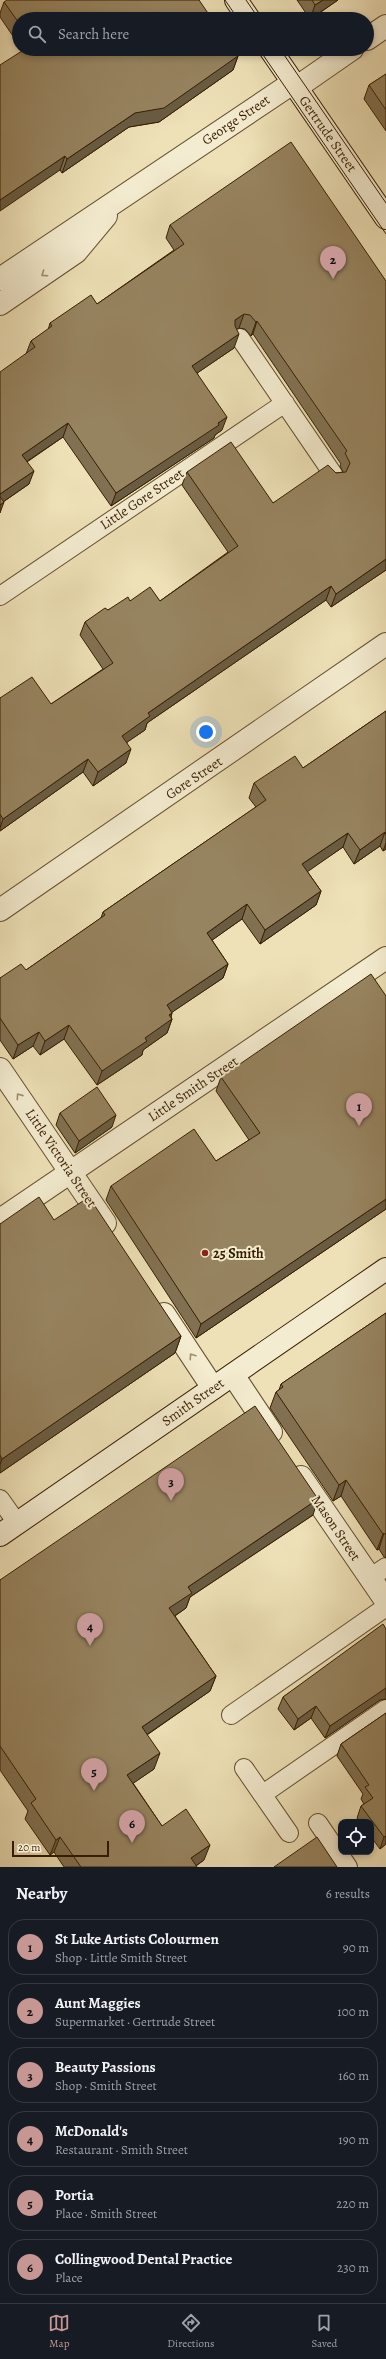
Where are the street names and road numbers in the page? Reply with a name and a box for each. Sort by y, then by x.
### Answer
street label: George Street [198,90,274,150]
street label: Gertrude Street [295,92,362,176]
street label: Little Gore Street [96,464,188,534]
street label: Gore Street [162,752,226,804]
street label: Little Smith Street [144,1052,242,1126]
street label: Little Victoria Street [21,1105,101,1211]
street label: Smith Street [158,1373,228,1430]
street label: Mason Street [307,1491,365,1565]

